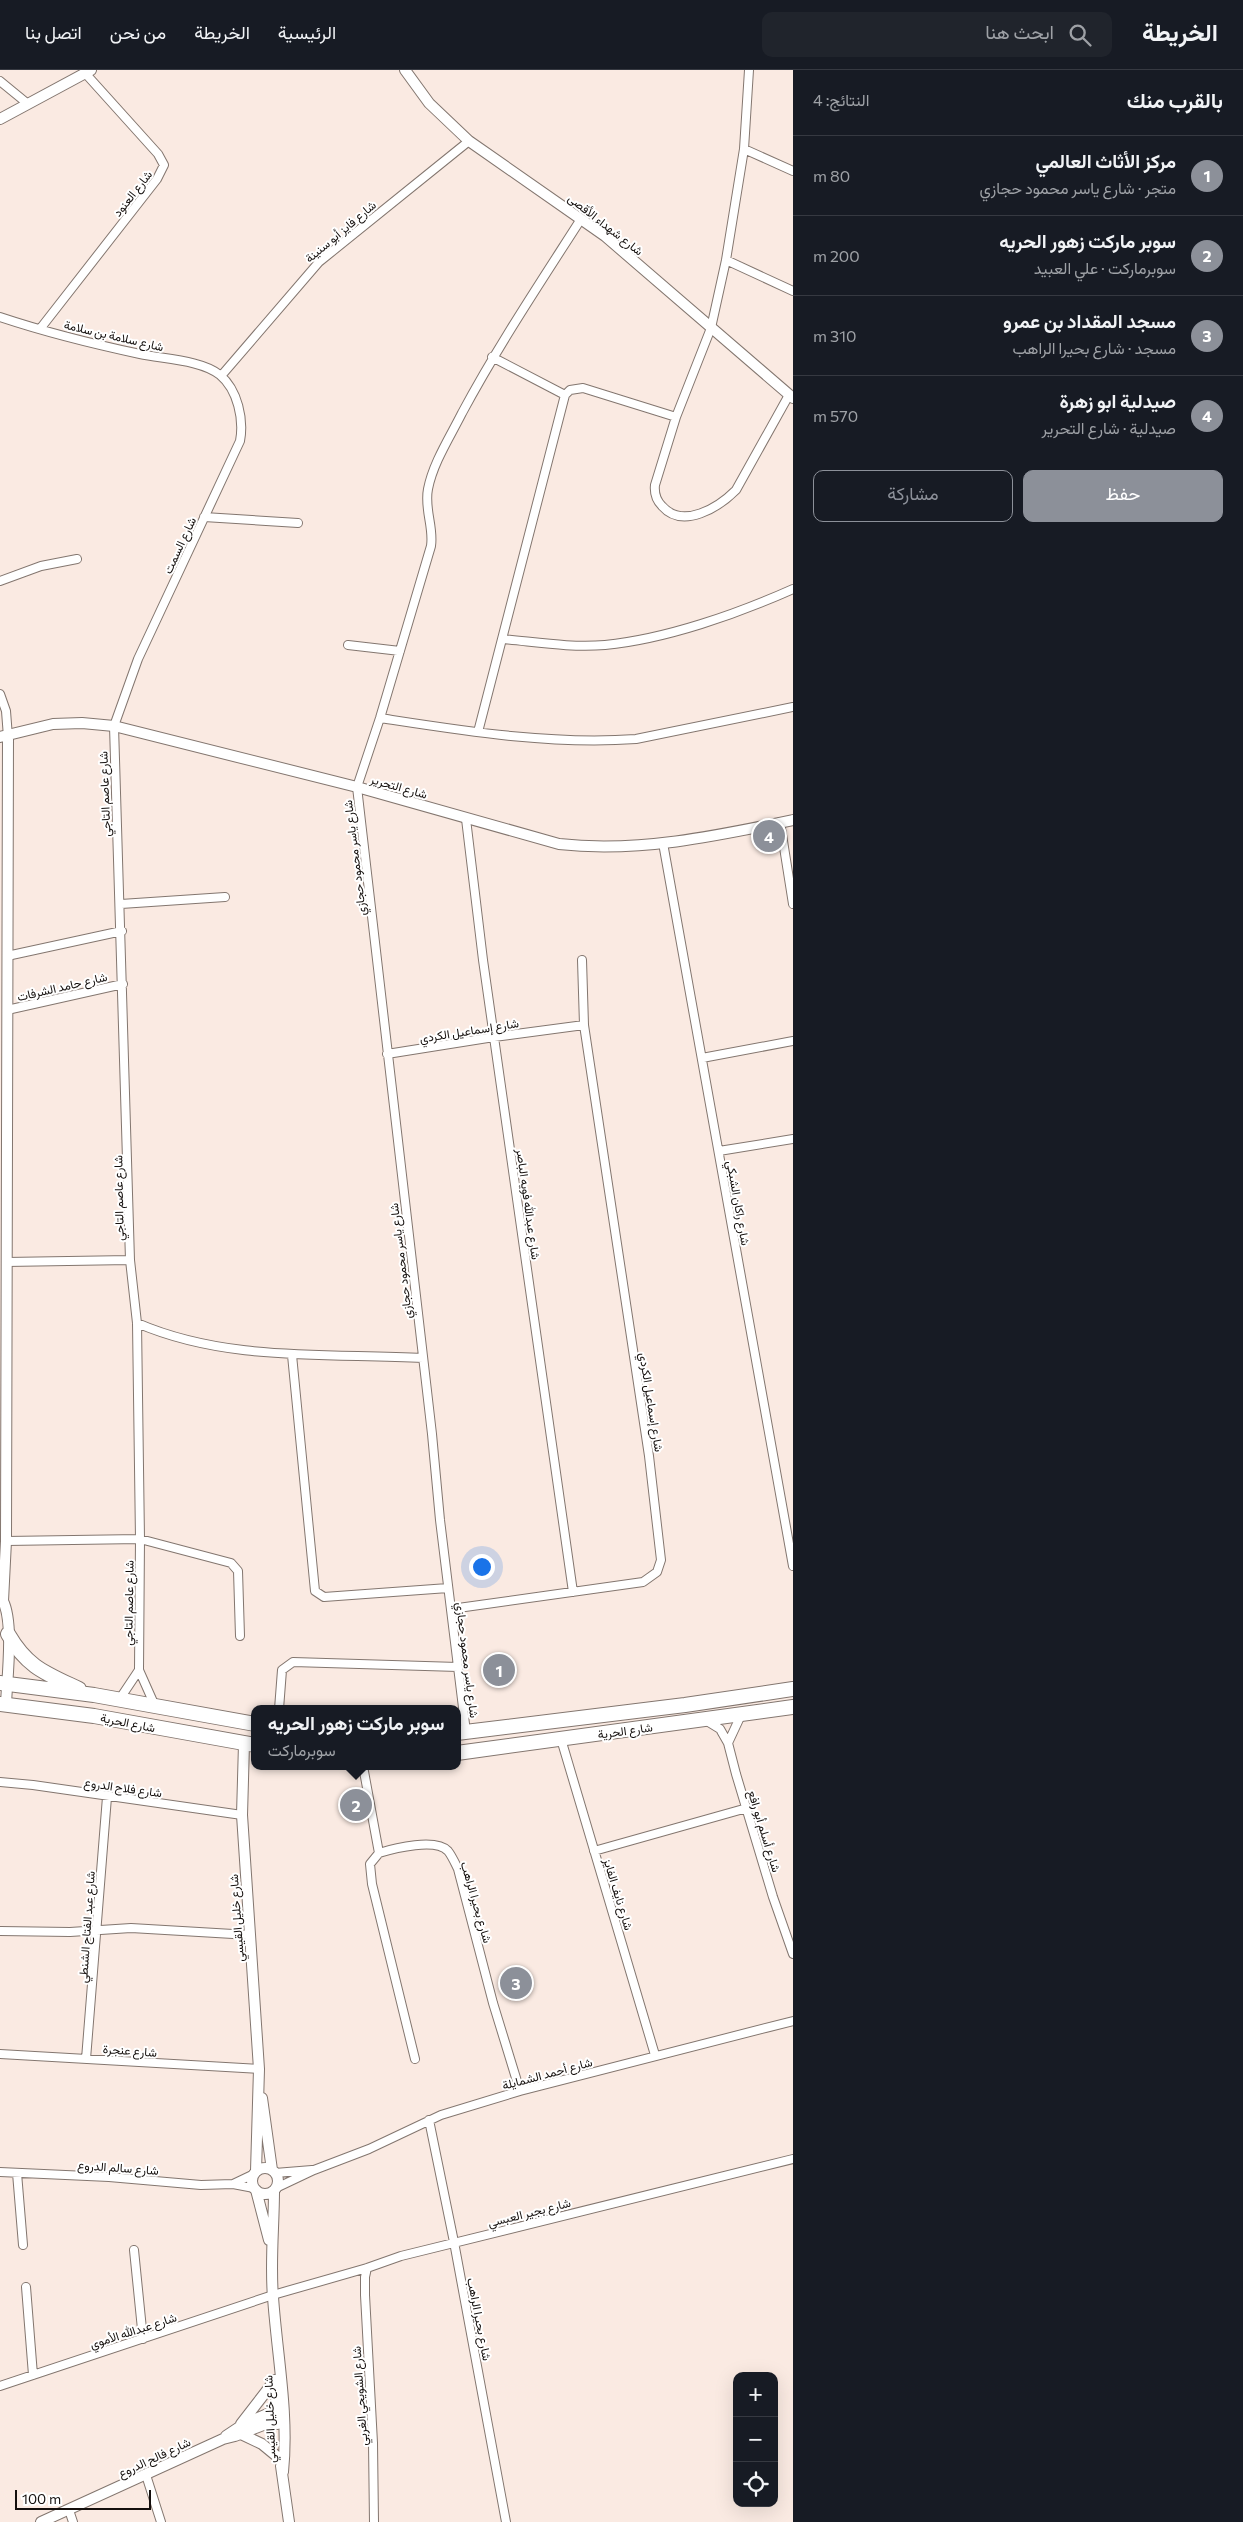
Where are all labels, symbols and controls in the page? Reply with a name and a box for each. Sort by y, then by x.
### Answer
search box [762,12,1112,57]
text: الخريطة [1142,17,1218,46]
text: ابحث هنا [985,20,1054,43]
text: اتصل بنا [25,21,82,43]
text: من نحن [110,21,166,43]
text: الخريطة [194,21,250,43]
text: الرئيسية [278,21,336,43]
icon: search [1066,21,1094,49]
text: بالقرب منك [1127,87,1223,112]
text: النتائج: 4 [813,90,869,109]
text: مركز الأثاث العالمي [1036,149,1176,172]
text: 80 m [813,166,850,185]
text: 1 [1203,166,1211,185]
street label: شارع العنود [110,167,157,221]
text: متجر · شارع ياسر محمود حجازي [979,178,1176,197]
street label: شارع شهداء الأقصى [564,190,646,260]
street label: شارع فايز أبو سنينة [302,197,380,267]
text: سوبر ماركت زهور الحريه [999,229,1176,252]
text: 200 m [813,246,860,265]
text: 2 [1202,246,1212,265]
text: سوبرماركت · علي العبيد [1034,258,1176,277]
text: مسجد المقداد بن عمرو [1003,309,1176,332]
street label: شارع سلامة بن سلامة [62,317,165,356]
text: 310 m [813,326,856,345]
text: 3 [1202,326,1212,345]
text: مسجد · شارع بحيرا الراهب [1012,338,1176,357]
text: صيدلية ابو زهرة [1059,389,1176,412]
text: 570 m [813,406,858,425]
text: 4 [1202,406,1212,425]
text: صيدلية · شارع التحرير [1042,418,1176,437]
button: مشاركة [813,470,1013,522]
button: حفظ [1023,470,1223,522]
street label: شارع السمت [160,514,201,577]
street label: شارع عاصم التاجي [96,751,116,837]
street label: شارع التحرير [367,771,429,804]
street label: شارع ياسر محمود حجازي [340,799,372,917]
pin: 4 [753,817,785,855]
street label: شارع حامد الشرفات [16,969,109,1006]
street label: شارع إسماعيل الكردي [418,1015,520,1049]
street label: شارع عبدالله فويه الباصر [511,1147,544,1261]
street label: شارع عاصم التاجي [110,1155,130,1241]
street label: شارع راكان الشبكي [721,1160,753,1247]
street label: شارع ياسر محمود حجازي [386,1202,418,1320]
street label: شارع إسماعيل الكردي [633,1351,667,1453]
your location [469,1554,495,1580]
street label: شارع عاصم التاجي [120,1560,140,1646]
street label: شارع ياسر محمود حجازي [450,1601,482,1719]
pin: 1 [483,1651,515,1689]
popup [251,1705,461,1770]
street label: شارع الحرية [99,1710,157,1737]
text: سوبر ماركت زهور الحريه [268,1711,444,1734]
street label: شارع الحرية [597,1719,654,1744]
text: سوبرماركت [268,1740,336,1759]
street label: شارع فلاح الدروع [83,1775,163,1802]
pin: 2 [340,1786,372,1824]
street label: شارع أسلم أبو رافع [743,1788,784,1875]
street label: شارع نايف الفايز [598,1855,637,1932]
street label: شارع بحيرا الراهب [456,1860,495,1945]
street label: شارع عبد الفتاح الشنطي [75,1871,101,1984]
street label: شارع خليل القيسي [226,1873,250,1962]
pin: 3 [500,1964,532,2002]
street label: شارع عنجرة [102,2041,158,2062]
street label: شارع أحمد الشمايلة [500,2054,594,2095]
street label: شارع سالم الدروع [77,2157,159,2180]
street label: شارع بجير العبسي [486,2195,573,2233]
street label: شارع بحيرا الراهب [462,2276,495,2362]
street label: شارع عبدالله الأموي [88,2309,179,2354]
street label: شارع الشويحي الغربي [349,2345,373,2446]
map controls [733,2372,778,2507]
button: + [733,2372,778,2417]
street label: شارع خليل القيسي [260,2375,282,2463]
button: − [733,2417,778,2462]
street label: شارع فالح الدروع [116,2434,194,2483]
button: locate [733,2462,778,2507]
scale bar [15,2487,151,2510]
text: 100 m [22,2490,61,2507]

